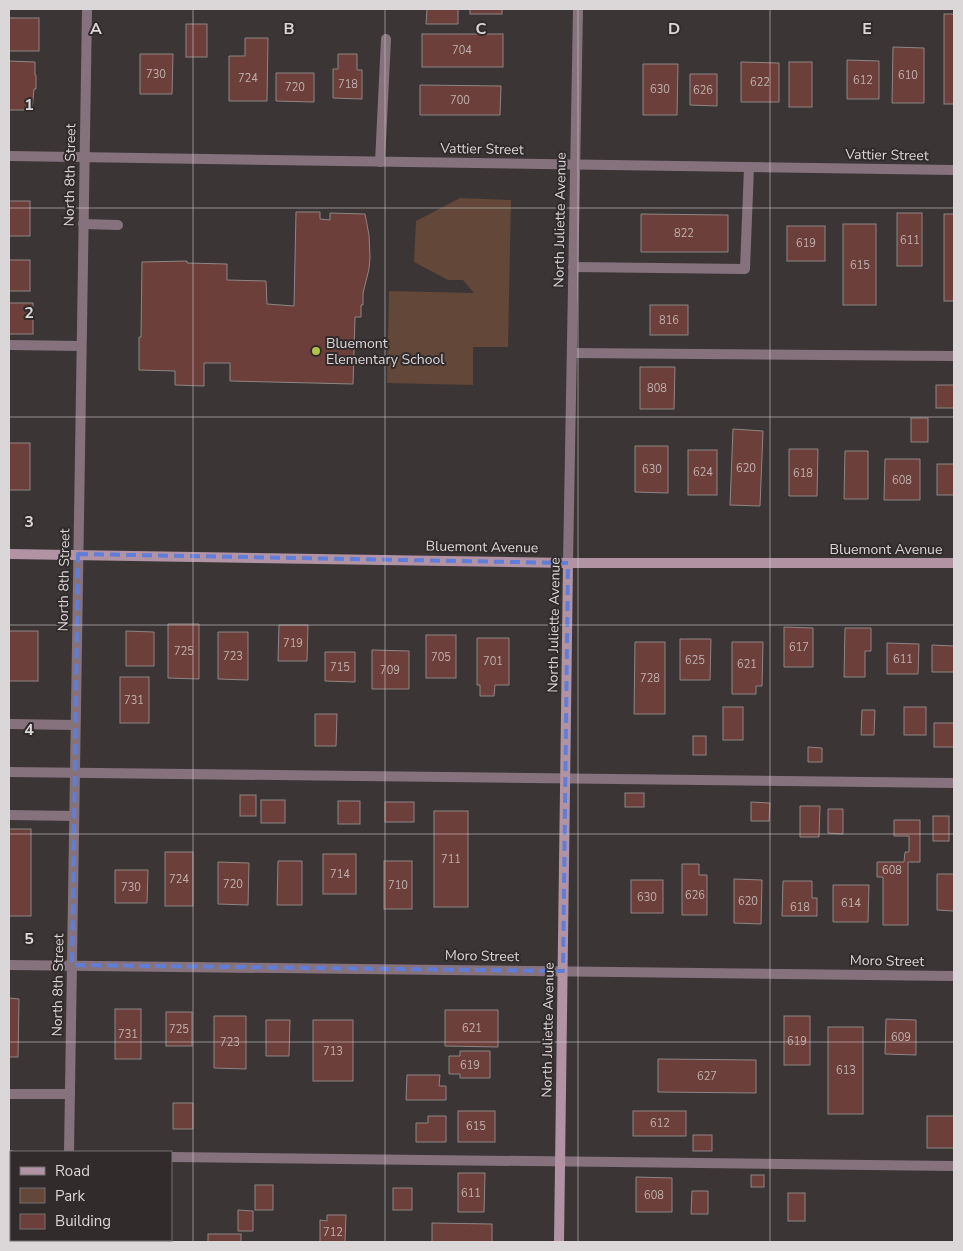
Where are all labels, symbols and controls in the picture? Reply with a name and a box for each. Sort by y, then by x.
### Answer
text: A [90,18,102,40]
text: B [283,18,295,40]
text: C [476,18,487,40]
text: D [668,18,680,40]
text: E [862,18,872,40]
house number: 704 [452,43,472,58]
house number: 730 [146,67,166,82]
house number: 610 [898,68,918,83]
house number: 724 [238,71,258,86]
house number: 612 [853,73,873,88]
house number: 622 [750,75,770,90]
house number: 718 [338,77,358,92]
house number: 720 [285,80,305,95]
house number: 630 [650,82,670,97]
house number: 626 [693,83,713,98]
house number: 700 [450,93,470,108]
text: 1 [24,94,34,116]
street label: North 8th Street [60,123,80,227]
street label: Vattier Street [439,139,524,159]
street label: Vattier Street [844,145,929,165]
street label: North Juliette Avenue [549,152,571,288]
house number: 822 [674,226,694,241]
house number: 611 [900,233,920,248]
house number: 619 [796,236,816,251]
house number: 615 [850,258,870,273]
text: 2 [24,302,34,324]
house number: 816 [659,313,679,328]
place label: Bluemont Elementary School [326,334,445,369]
marker: Bluemont Elementary School [310,345,322,357]
house number: 808 [647,381,667,396]
house number: 620 [736,461,756,476]
house number: 630 [642,462,662,477]
house number: 624 [693,465,713,480]
house number: 618 [793,466,813,481]
house number: 608 [892,473,912,488]
text: 3 [24,511,34,533]
street label: North 8th Street [54,528,74,632]
street label: Bluemont Avenue [425,537,539,557]
street label: Bluemont Avenue [830,540,942,559]
street label: North Juliette Avenue [543,557,565,693]
house number: 719 [283,636,303,651]
house number: 617 [789,640,809,655]
house number: 725 [174,644,194,659]
house number: 723 [223,649,243,664]
house number: 705 [431,650,451,665]
house number: 611 [893,652,913,667]
house number: 625 [685,653,705,668]
house number: 701 [483,654,503,669]
house number: 621 [737,657,757,672]
house number: 715 [330,660,350,675]
house number: 709 [380,663,400,678]
house number: 728 [640,671,660,686]
house number: 731 [124,693,144,708]
text: 4 [24,719,34,741]
house number: 711 [441,852,461,867]
house number: 608 [882,863,902,878]
house number: 714 [330,867,350,882]
house number: 724 [169,872,189,887]
house number: 720 [223,877,243,892]
house number: 710 [388,878,408,893]
house number: 730 [121,880,141,895]
house number: 626 [685,888,705,903]
house number: 630 [637,890,657,905]
house number: 620 [738,894,758,909]
house number: 614 [841,896,861,911]
house number: 618 [790,900,810,915]
text: 5 [24,928,34,950]
street label: North 8th Street [48,933,68,1037]
street label: Moro Street [445,946,519,966]
street label: Moro Street [850,951,924,971]
street label: North Juliette Avenue [537,962,559,1098]
house number: 621 [462,1021,482,1036]
house number: 725 [169,1022,189,1037]
house number: 731 [118,1027,138,1042]
house number: 609 [891,1030,911,1045]
house number: 619 [787,1034,807,1049]
house number: 723 [220,1035,240,1050]
house number: 713 [323,1044,343,1059]
house number: 619 [460,1058,480,1073]
house number: 613 [836,1063,856,1078]
house number: 627 [697,1069,717,1084]
house number: 612 [650,1116,670,1131]
house number: 615 [466,1119,486,1134]
legend [10,1151,172,1241]
text: Road [55,1161,90,1181]
text: Park [55,1186,85,1206]
house number: 611 [461,1186,481,1201]
house number: 608 [644,1188,664,1203]
text: Building [55,1211,111,1231]
house number: 712 [323,1225,343,1240]

